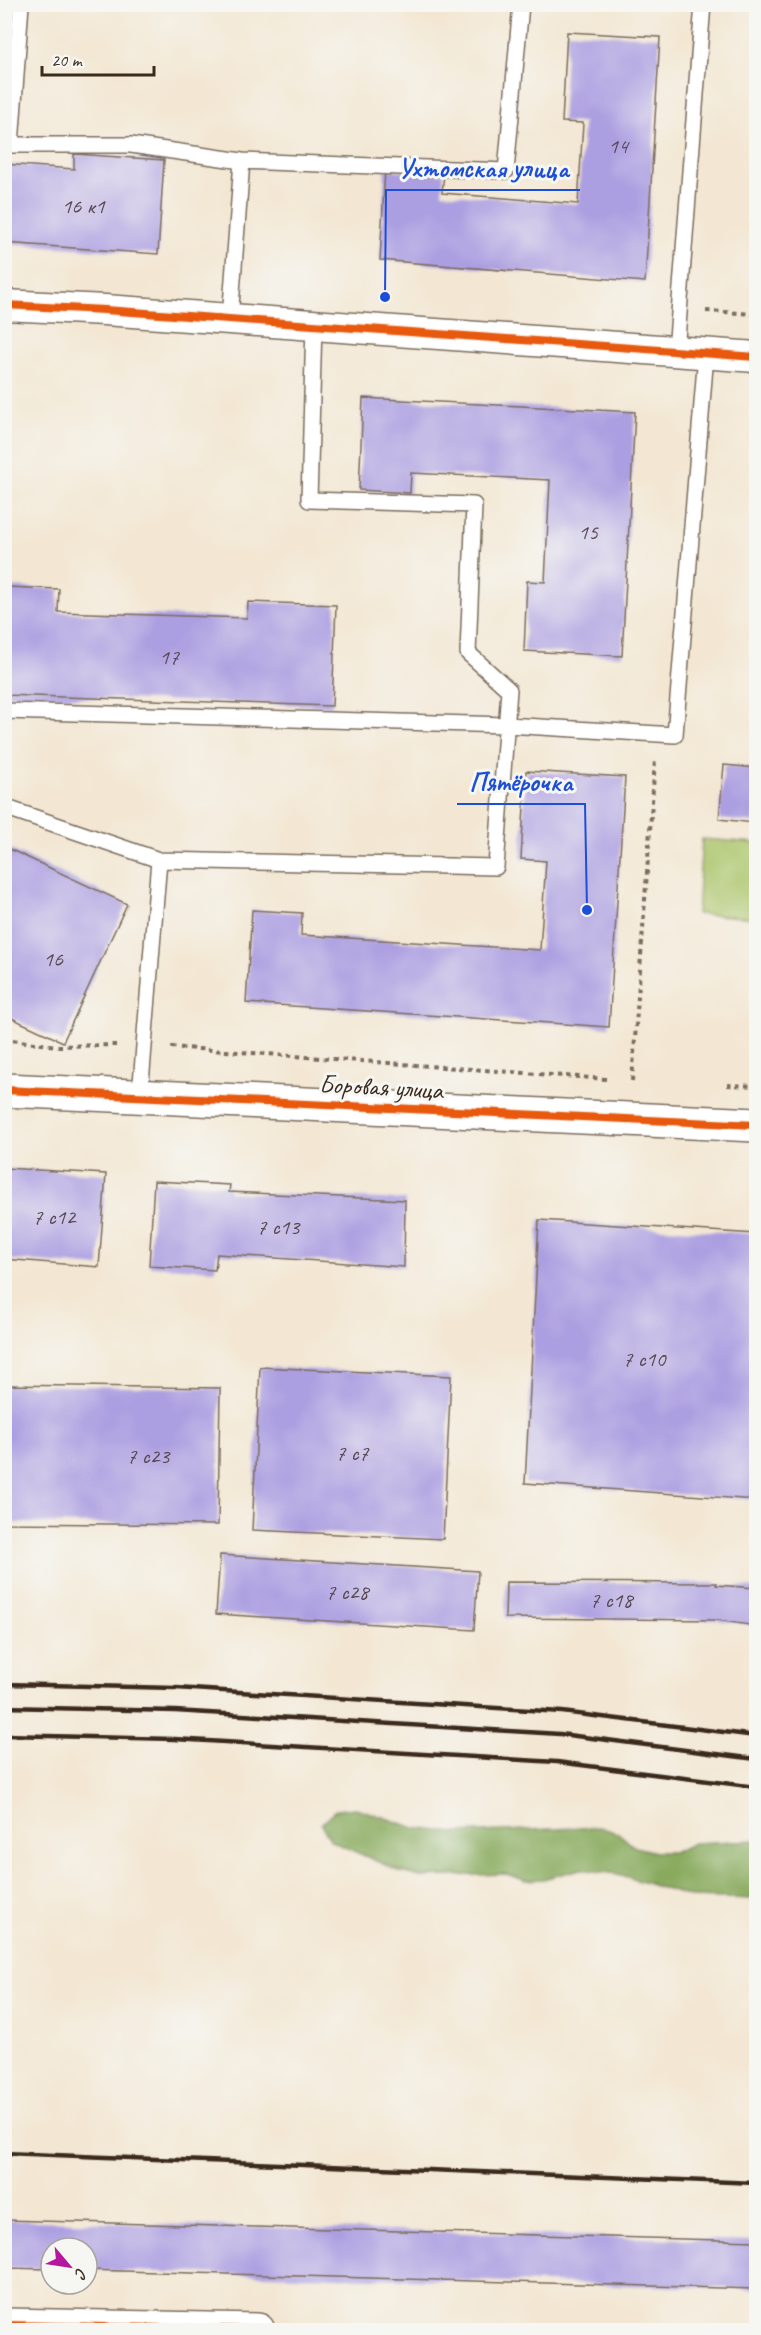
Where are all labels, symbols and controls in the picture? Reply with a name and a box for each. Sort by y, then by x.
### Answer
scale bar [42,39,154,77]
text: 20 m [51,49,84,71]
house number: 14 [608,132,630,160]
callout: Ухтомская улица [386,145,580,190]
text: Ухтомская улица [398,151,571,185]
house number: 16 к1 [61,192,106,220]
house number: 15 [578,518,599,546]
house number: 17 [159,643,180,671]
callout: Пятёрочка [457,759,585,804]
text: Пятёрочка [469,765,575,799]
house number: 16 [43,945,64,973]
street label: Боровая улица [318,1067,445,1107]
house number: 7 с12 [33,1203,78,1231]
house number: 7 с13 [257,1213,302,1241]
house number: 7 с10 [623,1345,668,1373]
house number: 7 с7 [336,1439,370,1467]
house number: 7 с23 [127,1442,172,1470]
house number: 7 с28 [326,1578,371,1606]
house number: 7 с18 [590,1586,635,1614]
north arrow [39,2236,99,2296]
text: С [70,2265,92,2283]

